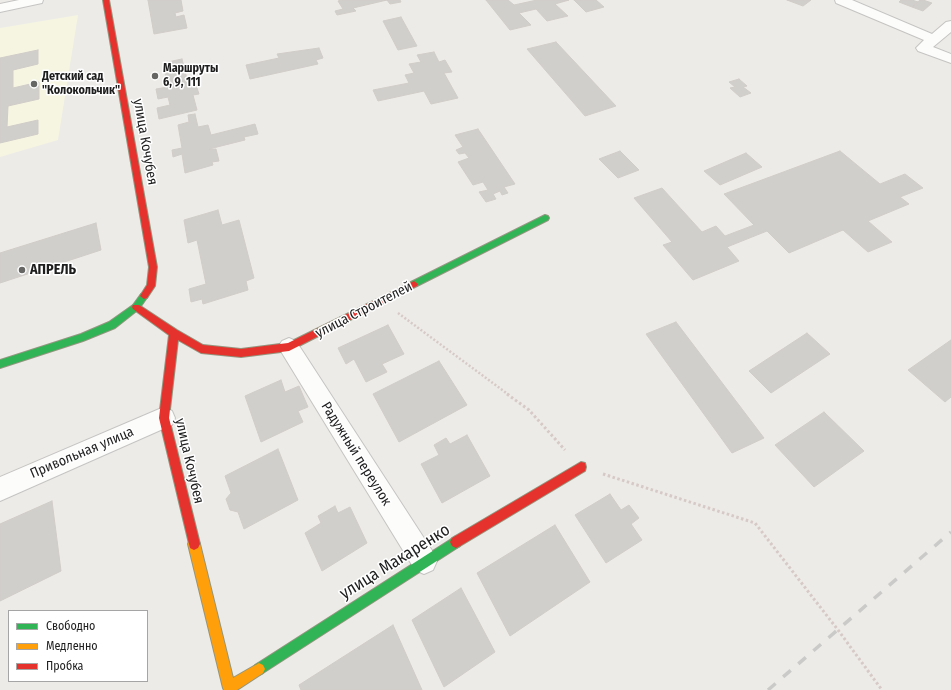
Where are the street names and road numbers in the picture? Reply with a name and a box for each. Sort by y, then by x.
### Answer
street label: улица Кочубея [129,98,161,186]
street label: улица Строителей [313,278,415,342]
street label: Радужный переулок [317,399,395,509]
street label: улица Кочубея [171,417,207,505]
street label: Привольная улица [28,424,136,482]
street label: улица Макаренко [336,520,454,604]

